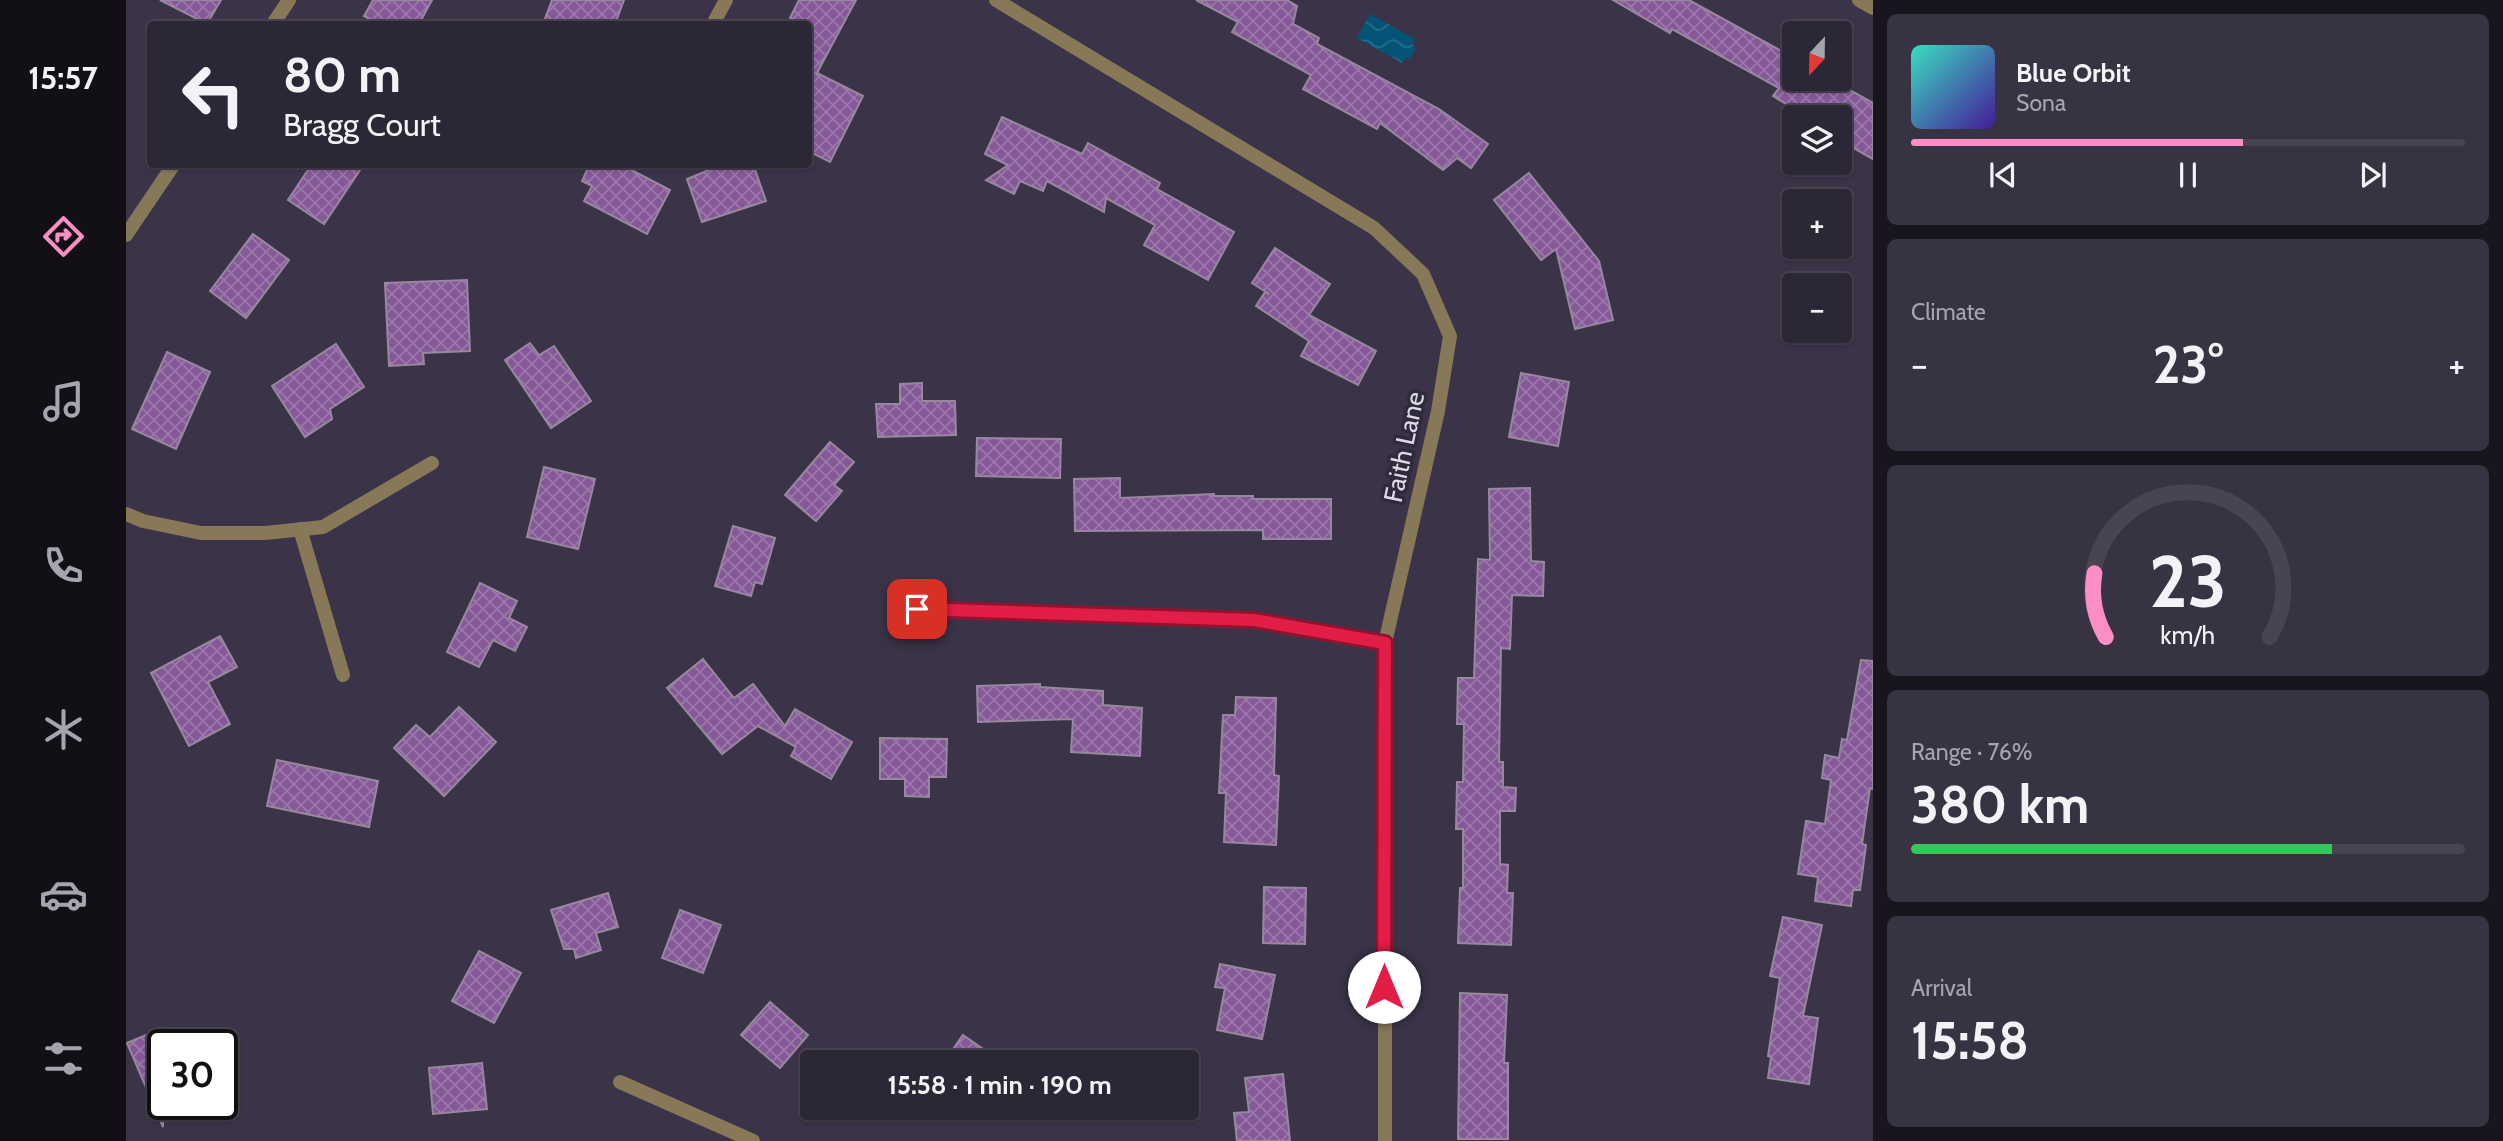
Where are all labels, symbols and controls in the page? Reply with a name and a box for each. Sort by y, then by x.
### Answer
north arrow [1782,21,1852,91]
map controls [1782,21,1852,343]
text: 80 m [283,45,401,104]
icon: left [168,49,259,140]
text: Blue Orbit [2016,57,2131,89]
text: 15:57 [28,58,98,97]
text: Sona [2016,89,2066,117]
text: Bragg Court [283,105,441,144]
button: layers [1782,105,1852,175]
icon: previous [1984,156,2022,194]
icon: pause [2169,156,2207,194]
icon: next [2354,156,2392,194]
button: + [1782,189,1852,259]
icon: directions [39,212,88,261]
button: − [1782,273,1852,343]
text: Climate [1911,298,1986,326]
text: 23° [2153,333,2223,396]
text: − [1911,341,1928,388]
text: + [2448,341,2465,388]
icon: music [39,377,88,426]
street label: Faith Lane [1377,389,1431,505]
text: 23 [2149,537,2227,625]
icon: phone [39,541,88,590]
pin [887,579,947,639]
icon: arrive [898,590,936,628]
text: km/h [2161,619,2215,649]
icon: climate [39,705,88,754]
text: Range · 76% [1911,738,2032,766]
text: 380 km [1911,773,2089,836]
icon: car [39,870,88,919]
position arrow [1347,950,1421,1024]
text: Arrival [1911,974,1972,1002]
text: 15:58 [1911,1009,2029,1072]
speed limit sign: 30 [147,1029,238,1120]
icon: filters [39,1034,88,1083]
text: 15:58 · 1 min · 190 m [887,1069,1112,1101]

